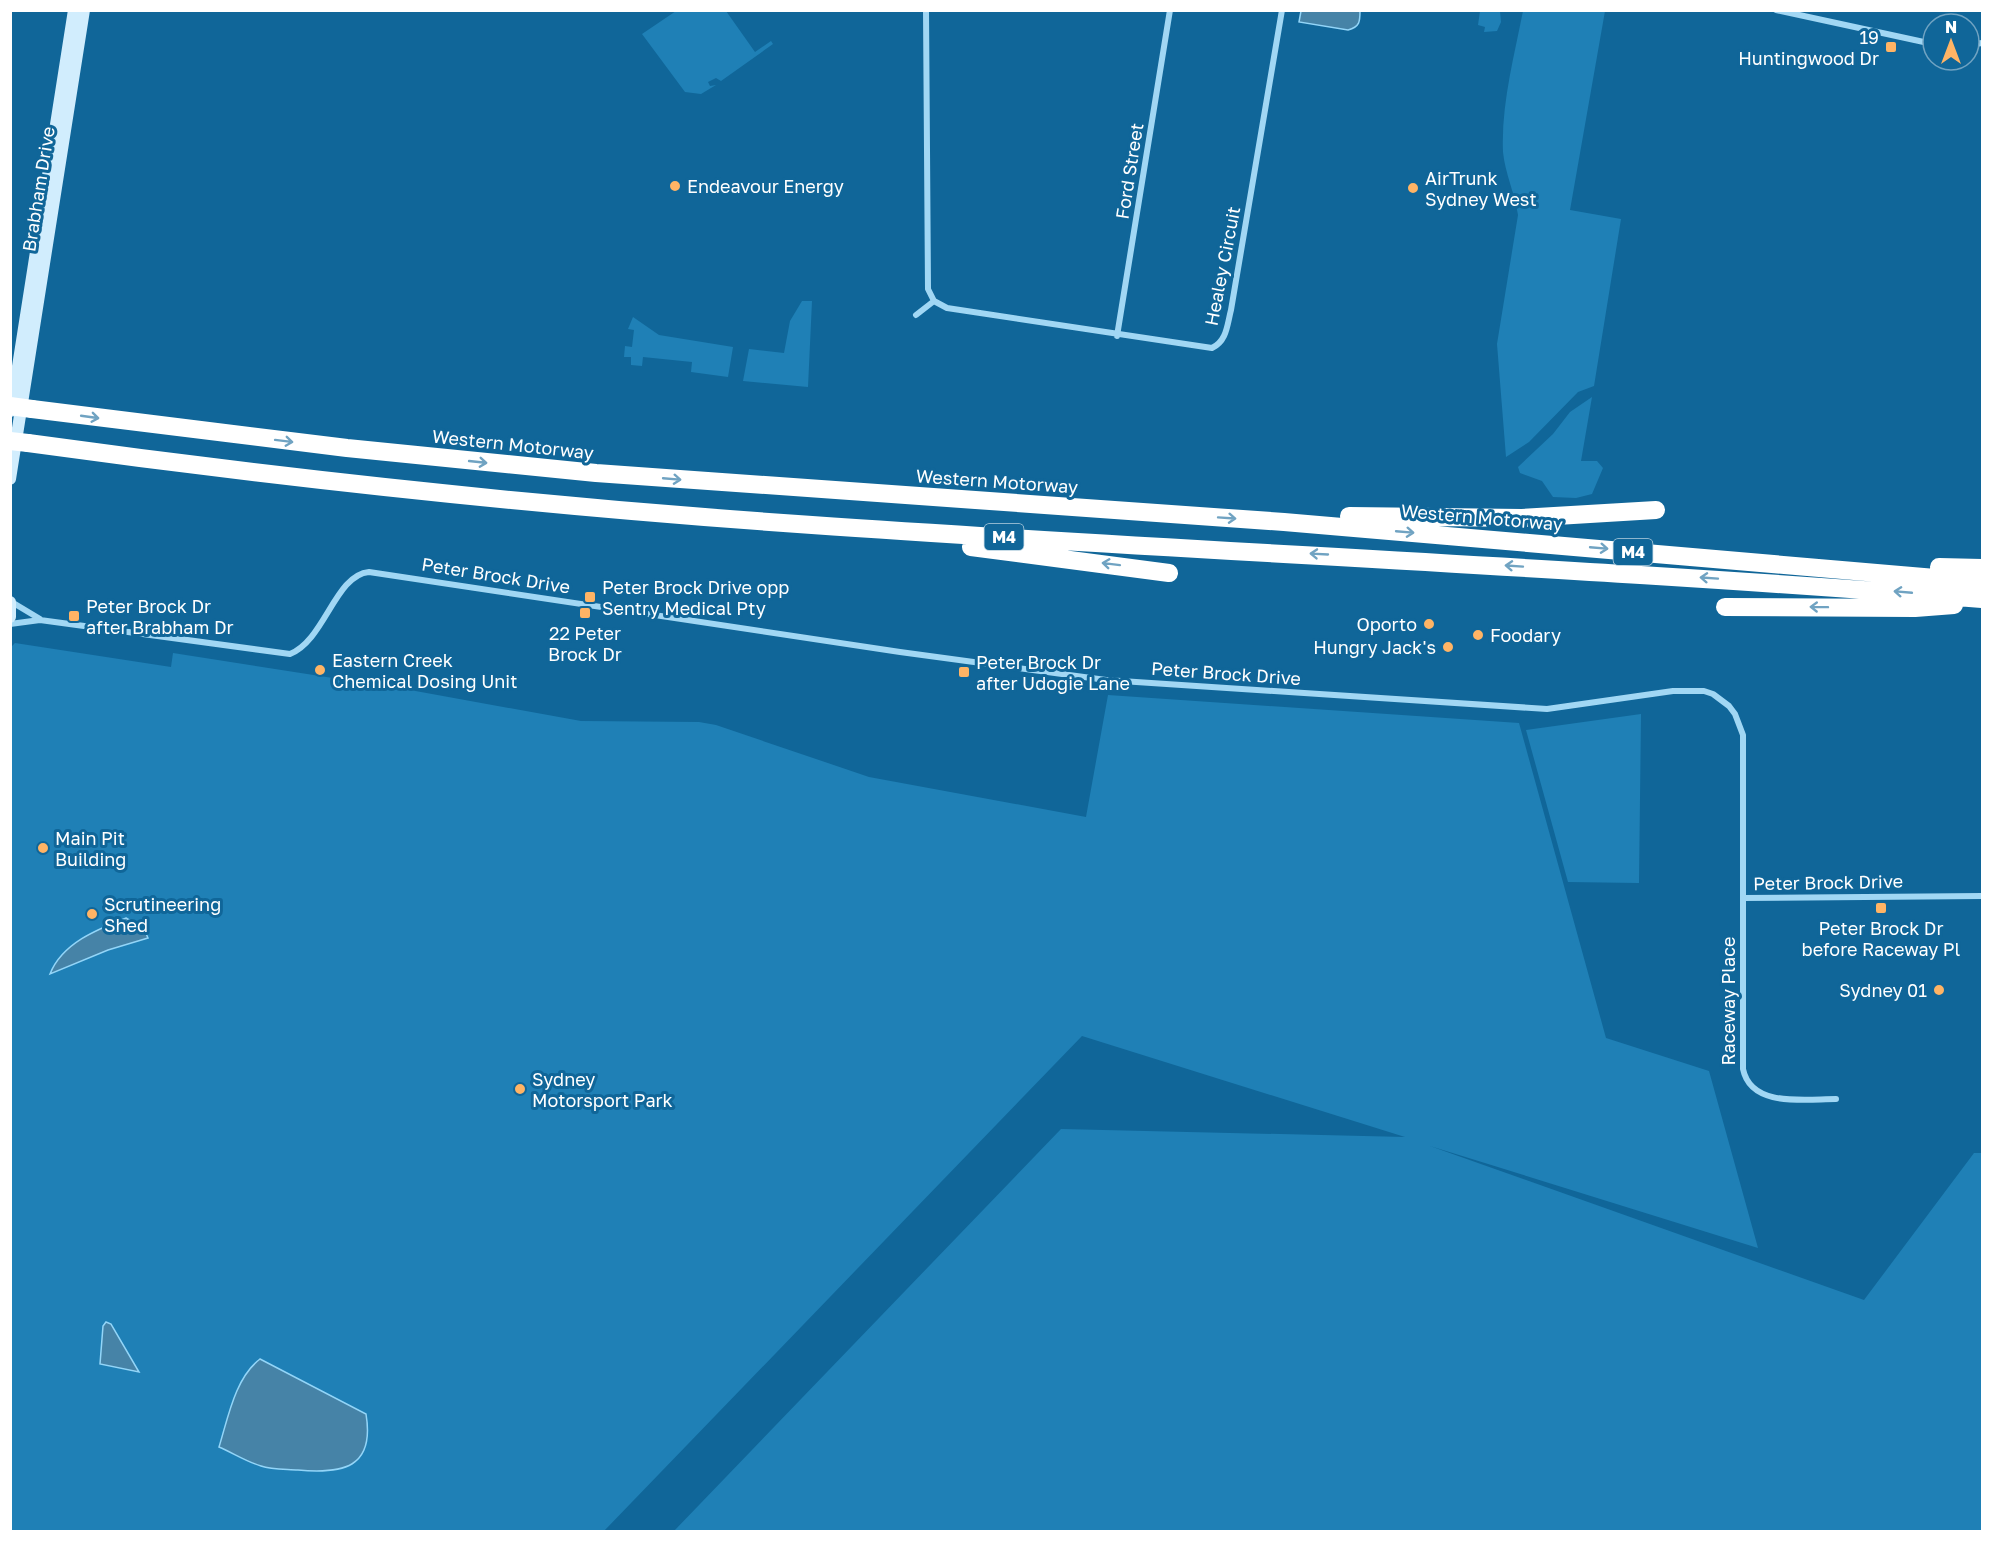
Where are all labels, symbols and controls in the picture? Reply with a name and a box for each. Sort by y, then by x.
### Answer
north arrow [1921,12,1981,72]
text: N [1945,17,1957,37]
place label: 19 Huntingwood Dr [1738,26,1879,69]
marker: 19 Huntingwood Dr [1884,40,1898,54]
street label: Ford Street [1111,121,1147,221]
street label: Brabham Drive [17,125,59,253]
place label: AirTrunk Sydney West [1425,167,1537,210]
place label: Endeavour Energy [687,175,844,197]
marker: Endeavour Energy [668,179,682,193]
marker: AirTrunk Sydney West [1406,181,1420,195]
street label: Healey Circuit [1200,204,1244,328]
one-way arrow [80,411,100,422]
street label: Western Motorway [431,425,595,463]
one-way arrow [273,436,293,447]
one-way arrow [467,457,487,468]
street label: Western Motorway [915,464,1079,498]
one-way arrow [662,474,681,485]
street label: Western Motorway [1400,499,1564,535]
one-way arrow [1216,513,1236,524]
road number: M4 [984,524,1024,550]
one-way arrow [1394,527,1414,538]
road number: M4 [1614,539,1652,565]
one-way arrow [1589,543,1609,554]
one-way arrow [1310,549,1330,560]
street label: Peter Brock Drive [420,552,572,598]
one-way arrow [1102,558,1121,569]
one-way arrow [1505,560,1525,571]
one-way arrow [1699,572,1719,583]
place label: Peter Brock Drive opp Sentry Medical Pty [602,576,789,619]
one-way arrow [1894,587,1914,598]
marker: Peter Brock Drive opp Sentry Medical Pty [583,590,597,604]
place label: Peter Brock Dr after Brabham Dr [86,595,234,638]
one-way arrow [1810,601,1830,612]
marker: 22 Peter Brock Dr [578,606,592,620]
marker: Peter Brock Dr after Brabham Dr [67,609,81,623]
place label: Oporto [1356,613,1417,635]
marker: Oporto [1422,617,1436,631]
place label: 22 Peter Brock Dr [548,622,622,665]
place label: Foodary [1490,624,1561,646]
marker: Foodary [1471,628,1485,642]
place label: Hungry Jack's [1313,636,1436,658]
marker: Hungry Jack's [1441,640,1455,654]
place label: Eastern Creek Chemical Dosing Unit [332,649,517,692]
place label: Peter Brock Dr after Udogie Lane [976,651,1130,694]
street label: Peter Brock Drive [1150,657,1302,689]
marker: Eastern Creek Chemical Dosing Unit [313,663,327,677]
marker: Peter Brock Dr after Udogie Lane [957,665,971,679]
place label: Main Pit Building [55,827,126,870]
marker: Main Pit Building [36,841,50,855]
street label: Peter Brock Drive [1753,870,1903,894]
place label: Scrutineering Shed [104,893,221,936]
marker: Peter Brock Dr before Raceway Pl [1874,901,1888,915]
marker: Scrutineering Shed [85,907,99,921]
place label: Peter Brock Dr before Raceway Pl [1802,917,1961,960]
street label: Raceway Place [1717,937,1739,1065]
place label: Sydney 01 [1839,979,1927,1001]
marker: Sydney 01 [1932,983,1946,997]
place label: Sydney Motorsport Park [532,1068,673,1111]
marker: Sydney Motorsport Park [513,1082,527,1096]

